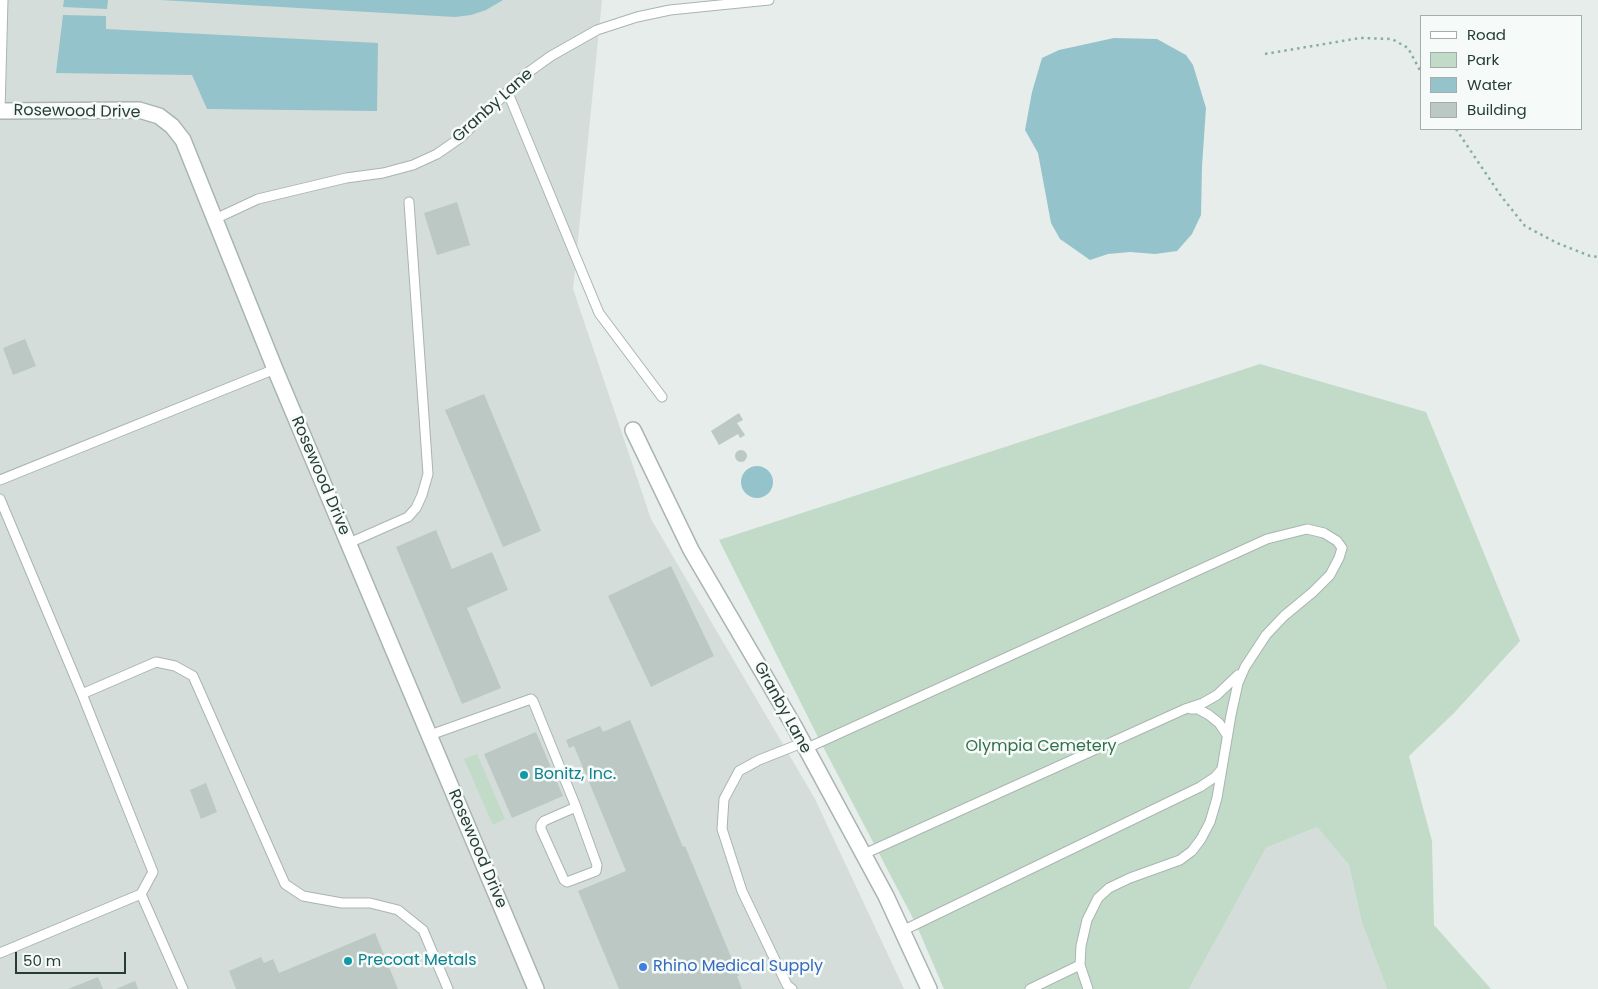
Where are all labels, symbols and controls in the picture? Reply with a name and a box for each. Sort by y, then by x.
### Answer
legend [1420,15,1583,130]
text: Road [1467,24,1506,45]
text: Park [1467,49,1499,70]
street label: Granby Lane [449,65,537,147]
text: Water [1467,74,1512,95]
text: Building [1467,99,1527,120]
street label: Rosewood Drive [13,101,141,123]
street label: Rosewood Drive [286,414,354,538]
street label: Granby Lane [749,659,815,757]
park label: Olympia Cemetery [965,737,1117,757]
place label: Bonitz, Inc. [534,765,616,785]
marker: Bonitz, Inc. [518,769,530,781]
street label: Rosewood Drive [443,787,511,911]
scale bar [18,942,129,974]
text: 50 m [23,950,61,971]
place label: Precoat Metals [358,951,477,971]
marker: Precoat Metals [342,955,354,967]
place label: Rhino Medical Supply [653,957,823,977]
marker: Rhino Medical Supply [637,961,649,973]

